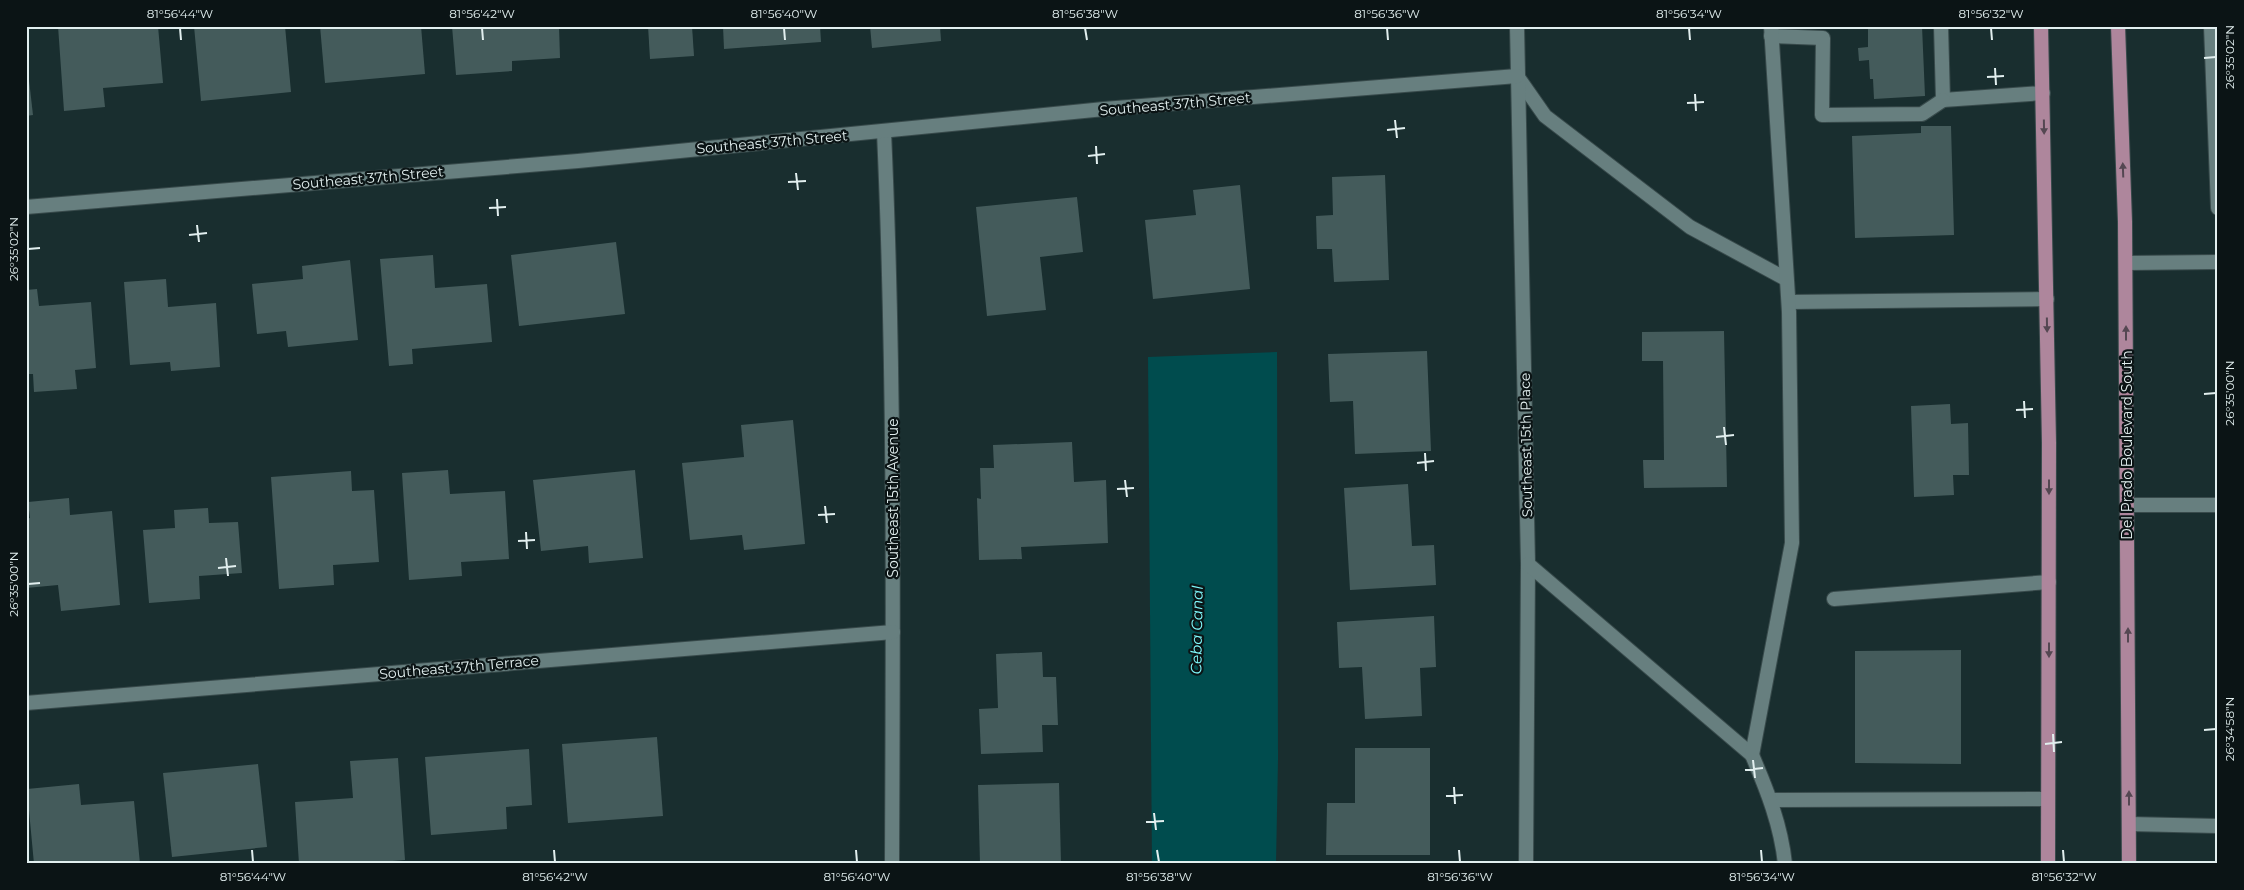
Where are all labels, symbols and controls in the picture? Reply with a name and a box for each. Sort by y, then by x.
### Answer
text: 81°56'44"W [147,6,213,21]
text: 81°56'42"W [449,6,515,21]
text: 81°56'40"W [751,6,817,21]
text: 81°56'38"W [1052,6,1118,21]
text: 81°56'36"W [1354,6,1420,21]
text: 81°56'34"W [1656,6,1722,21]
text: 81°56'32"W [1958,6,2024,21]
text: 26°35'02"N [2222,25,2237,89]
street label: Southeast 37th Street [1099,88,1252,120]
one-way arrow [2040,120,2048,136]
street label: Southeast 37th Street [696,126,849,158]
street label: Southeast 37th Street [292,162,445,194]
one-way arrow [2119,162,2127,178]
text: 26°35'02"N [6,217,21,281]
one-way arrow [2043,317,2051,333]
one-way arrow [2122,324,2130,340]
street label: Del Prado Boulevard South [2118,350,2136,540]
text: 26°35'00"N [2222,360,2237,426]
street label: Southeast 15th Place [1516,372,1536,518]
street label: Southeast 15th Avenue [884,418,902,578]
one-way arrow [2045,480,2053,496]
text: 26°35'00"N [6,551,21,617]
water label: Ceba Canal [1186,585,1207,675]
one-way arrow [2124,627,2132,643]
one-way arrow [2045,642,2053,658]
street label: Southeast 37th Terrace [379,651,539,683]
text: 26°34'58"N [2222,697,2237,761]
one-way arrow [2125,789,2133,805]
text: 81°56'44"W [220,869,286,884]
text: 81°56'42"W [522,869,588,884]
text: 81°56'40"W [824,869,890,884]
text: 81°56'38"W [1126,869,1192,884]
text: 81°56'36"W [1427,869,1493,884]
text: 81°56'34"W [1729,869,1795,884]
text: 81°56'32"W [2031,869,2097,884]

